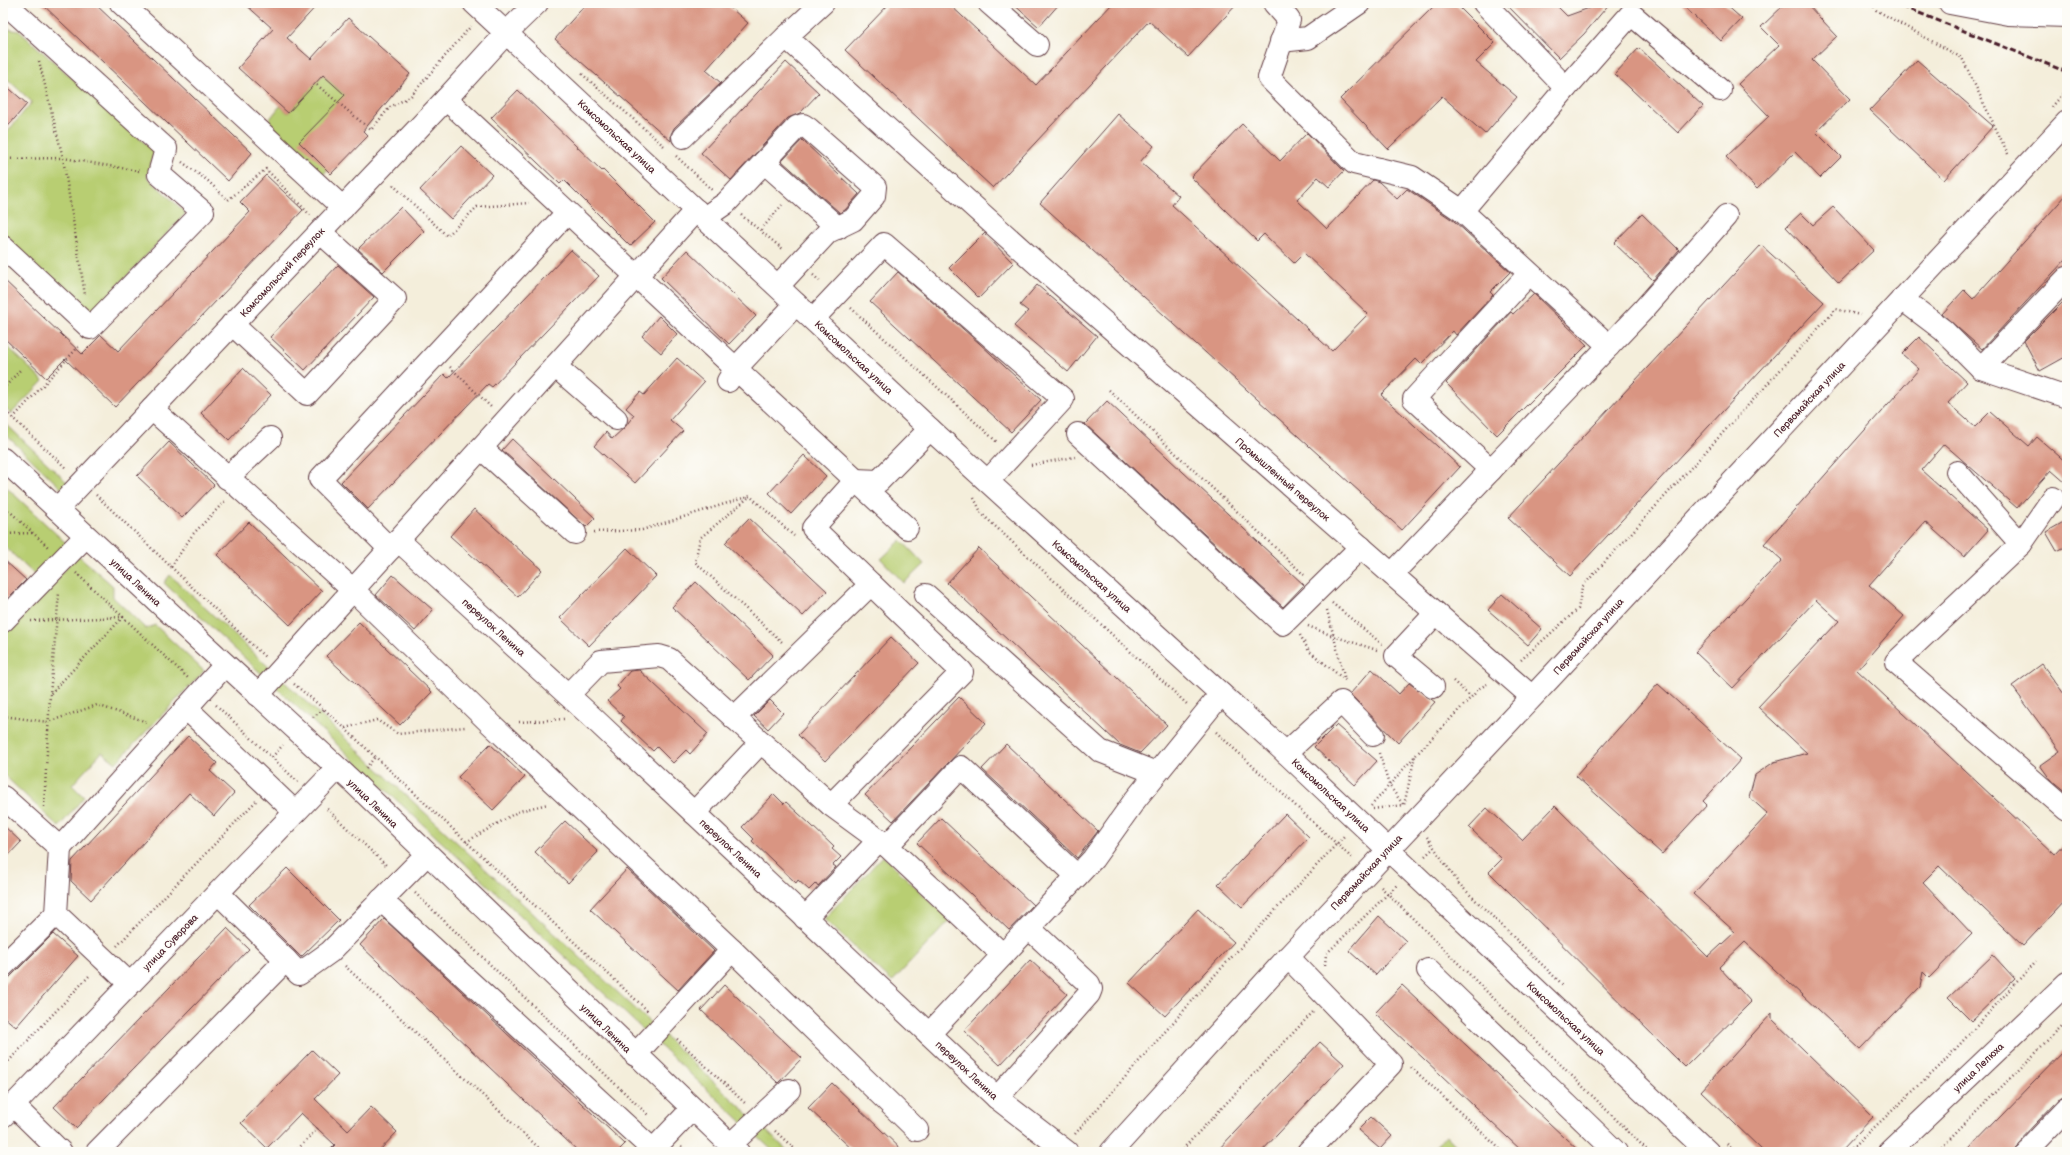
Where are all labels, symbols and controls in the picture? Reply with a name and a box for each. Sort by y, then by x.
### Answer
street label: Комсомольская улица [575,97,658,176]
street label: Комсомольский переулок [238,225,328,320]
street label: Комсомольская улица [812,318,895,397]
street label: Первомайская улица [1771,359,1848,440]
street label: Промышленный переулок [1233,435,1333,525]
street label: Комсомольская улица [1049,538,1134,616]
street label: улица Ленина [107,556,163,609]
street label: переулок Ленина [459,596,527,659]
street label: Первомайская улица [1551,596,1626,678]
street label: Комсомольская улица [1289,756,1372,835]
street label: улица Ленина [345,777,400,831]
street label: переулок Ленина [697,817,764,881]
street label: Первомайская улица [1328,832,1405,913]
street label: улица Суворова [141,912,201,974]
street label: Комсомольская улица [1524,979,1607,1058]
street label: улица Ленина [578,1002,633,1056]
street label: переулок Ленина [933,1039,1000,1103]
street label: улица Лелюха [1951,1041,2007,1095]

